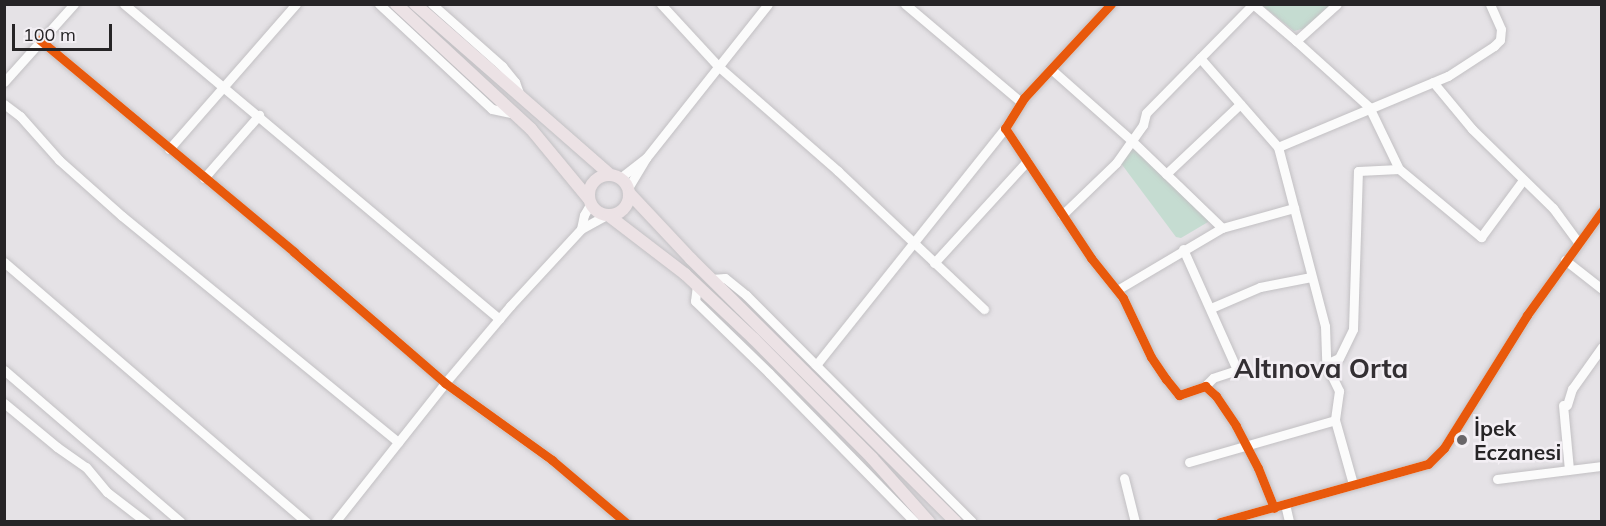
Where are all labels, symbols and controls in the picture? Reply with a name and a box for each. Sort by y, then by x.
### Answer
scale bar [15,12,116,50]
text: 100 m [23,23,76,46]
district label: Altınova Orta [1234,353,1408,385]
place label: İpek Eczanesi [1474,415,1561,465]
marker: İpek Eczanesi [1455,433,1469,447]

